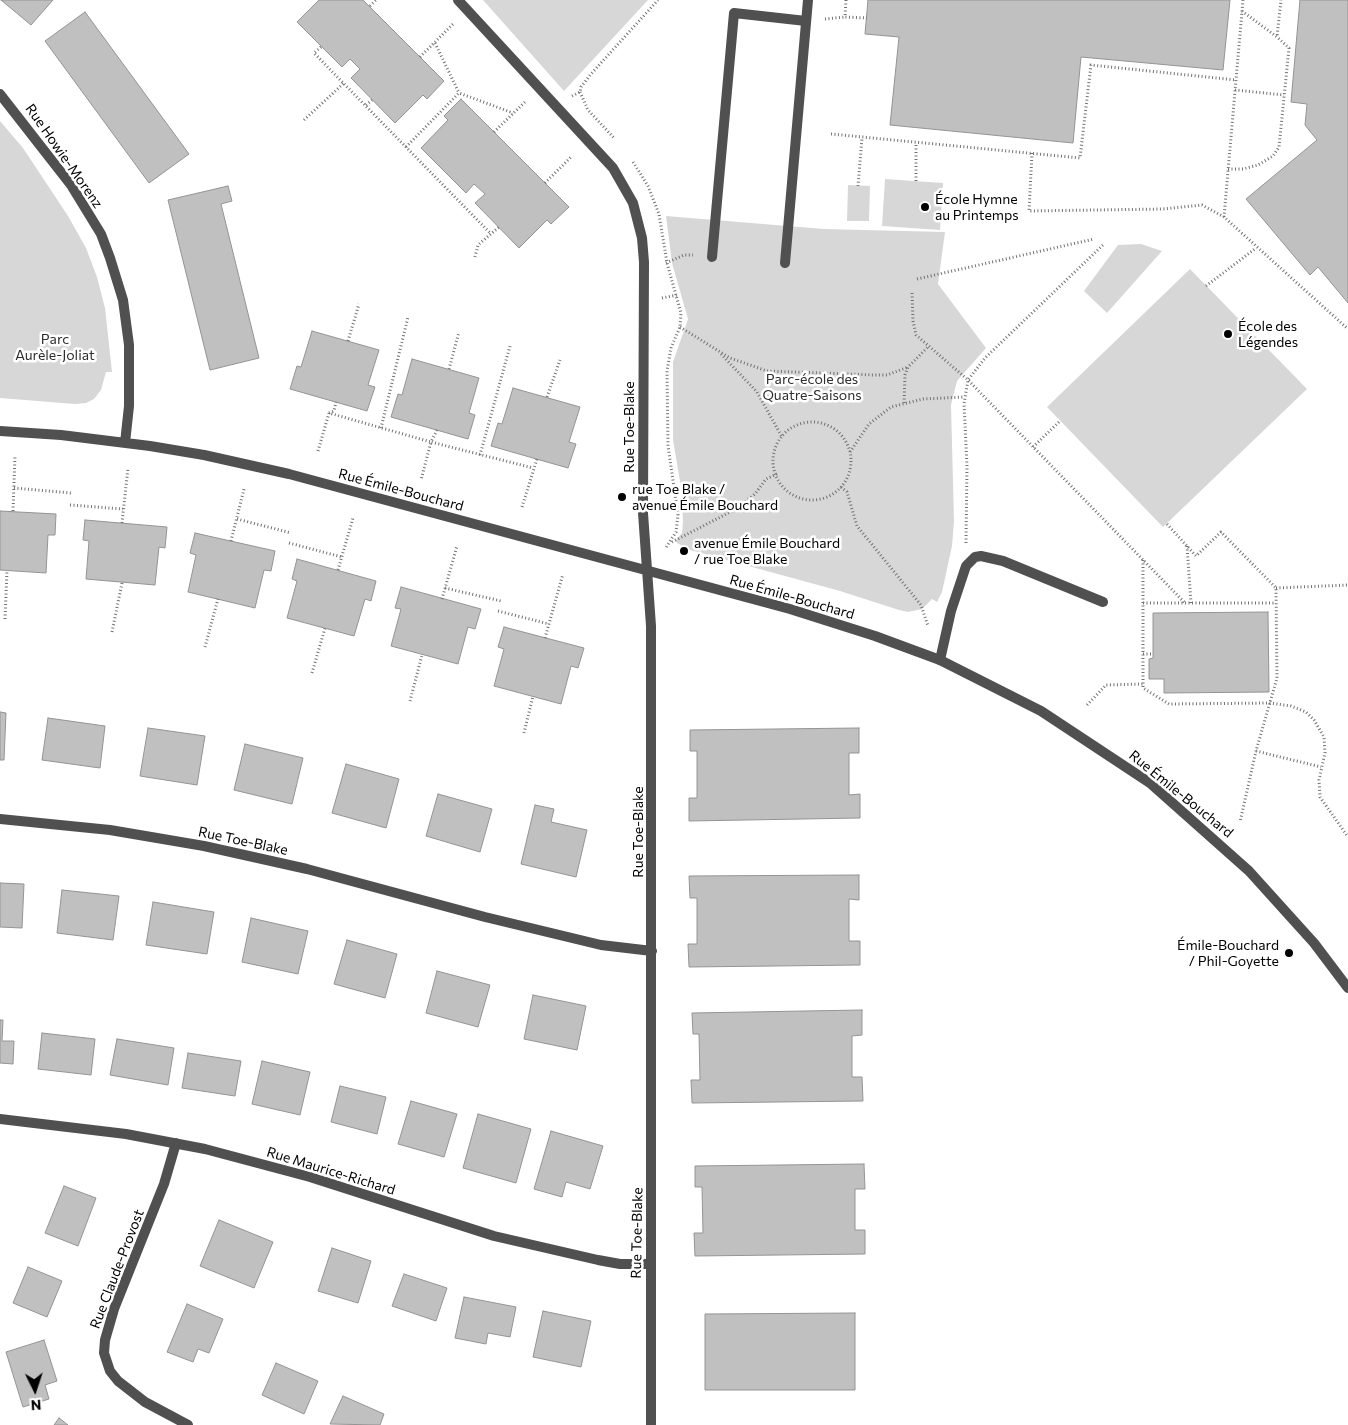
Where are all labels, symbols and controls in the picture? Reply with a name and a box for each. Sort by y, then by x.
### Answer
street label: Rue Howie-Morenz [22,101,106,211]
place label: École Hymne au Printemps [935,191,1019,223]
marker: École Hymne au Printemps [919,201,931,213]
place label: École des Légendes [1238,318,1298,351]
marker: École des Légendes [1222,328,1234,340]
park label: Parc Aurèle-Joliat [15,331,95,364]
park label: Parc-école des Quatre-Saisons [762,371,862,404]
street label: Rue Toe-Blake [621,381,637,473]
street label: Rue Émile-Bouchard [336,465,466,515]
place label: rue Toe Blake / avenue Émile Bouchard [632,481,778,514]
marker: rue Toe Blake / avenue Émile Bouchard [616,491,628,503]
place label: avenue Émile Bouchard / rue Toe Blake [694,535,840,568]
marker: avenue Émile Bouchard / rue Toe Blake [678,545,690,557]
street label: Rue Émile-Bouchard [728,571,856,623]
street label: Rue Émile-Bouchard [1126,747,1236,841]
street label: Rue Toe-Blake [630,786,646,878]
street label: Rue Toe-Blake [197,823,289,859]
place label: Émile-Bouchard / Phil-Goyette [1177,937,1279,970]
marker: Émile-Bouchard / Phil-Goyette [1283,947,1295,959]
street label: Rue Maurice-Richard [265,1143,397,1199]
street label: Rue Toe-Blake [628,1187,646,1279]
street label: Rue Claude-Provost [87,1207,147,1331]
north arrow [10,1365,60,1415]
text: N [30,1397,42,1414]

